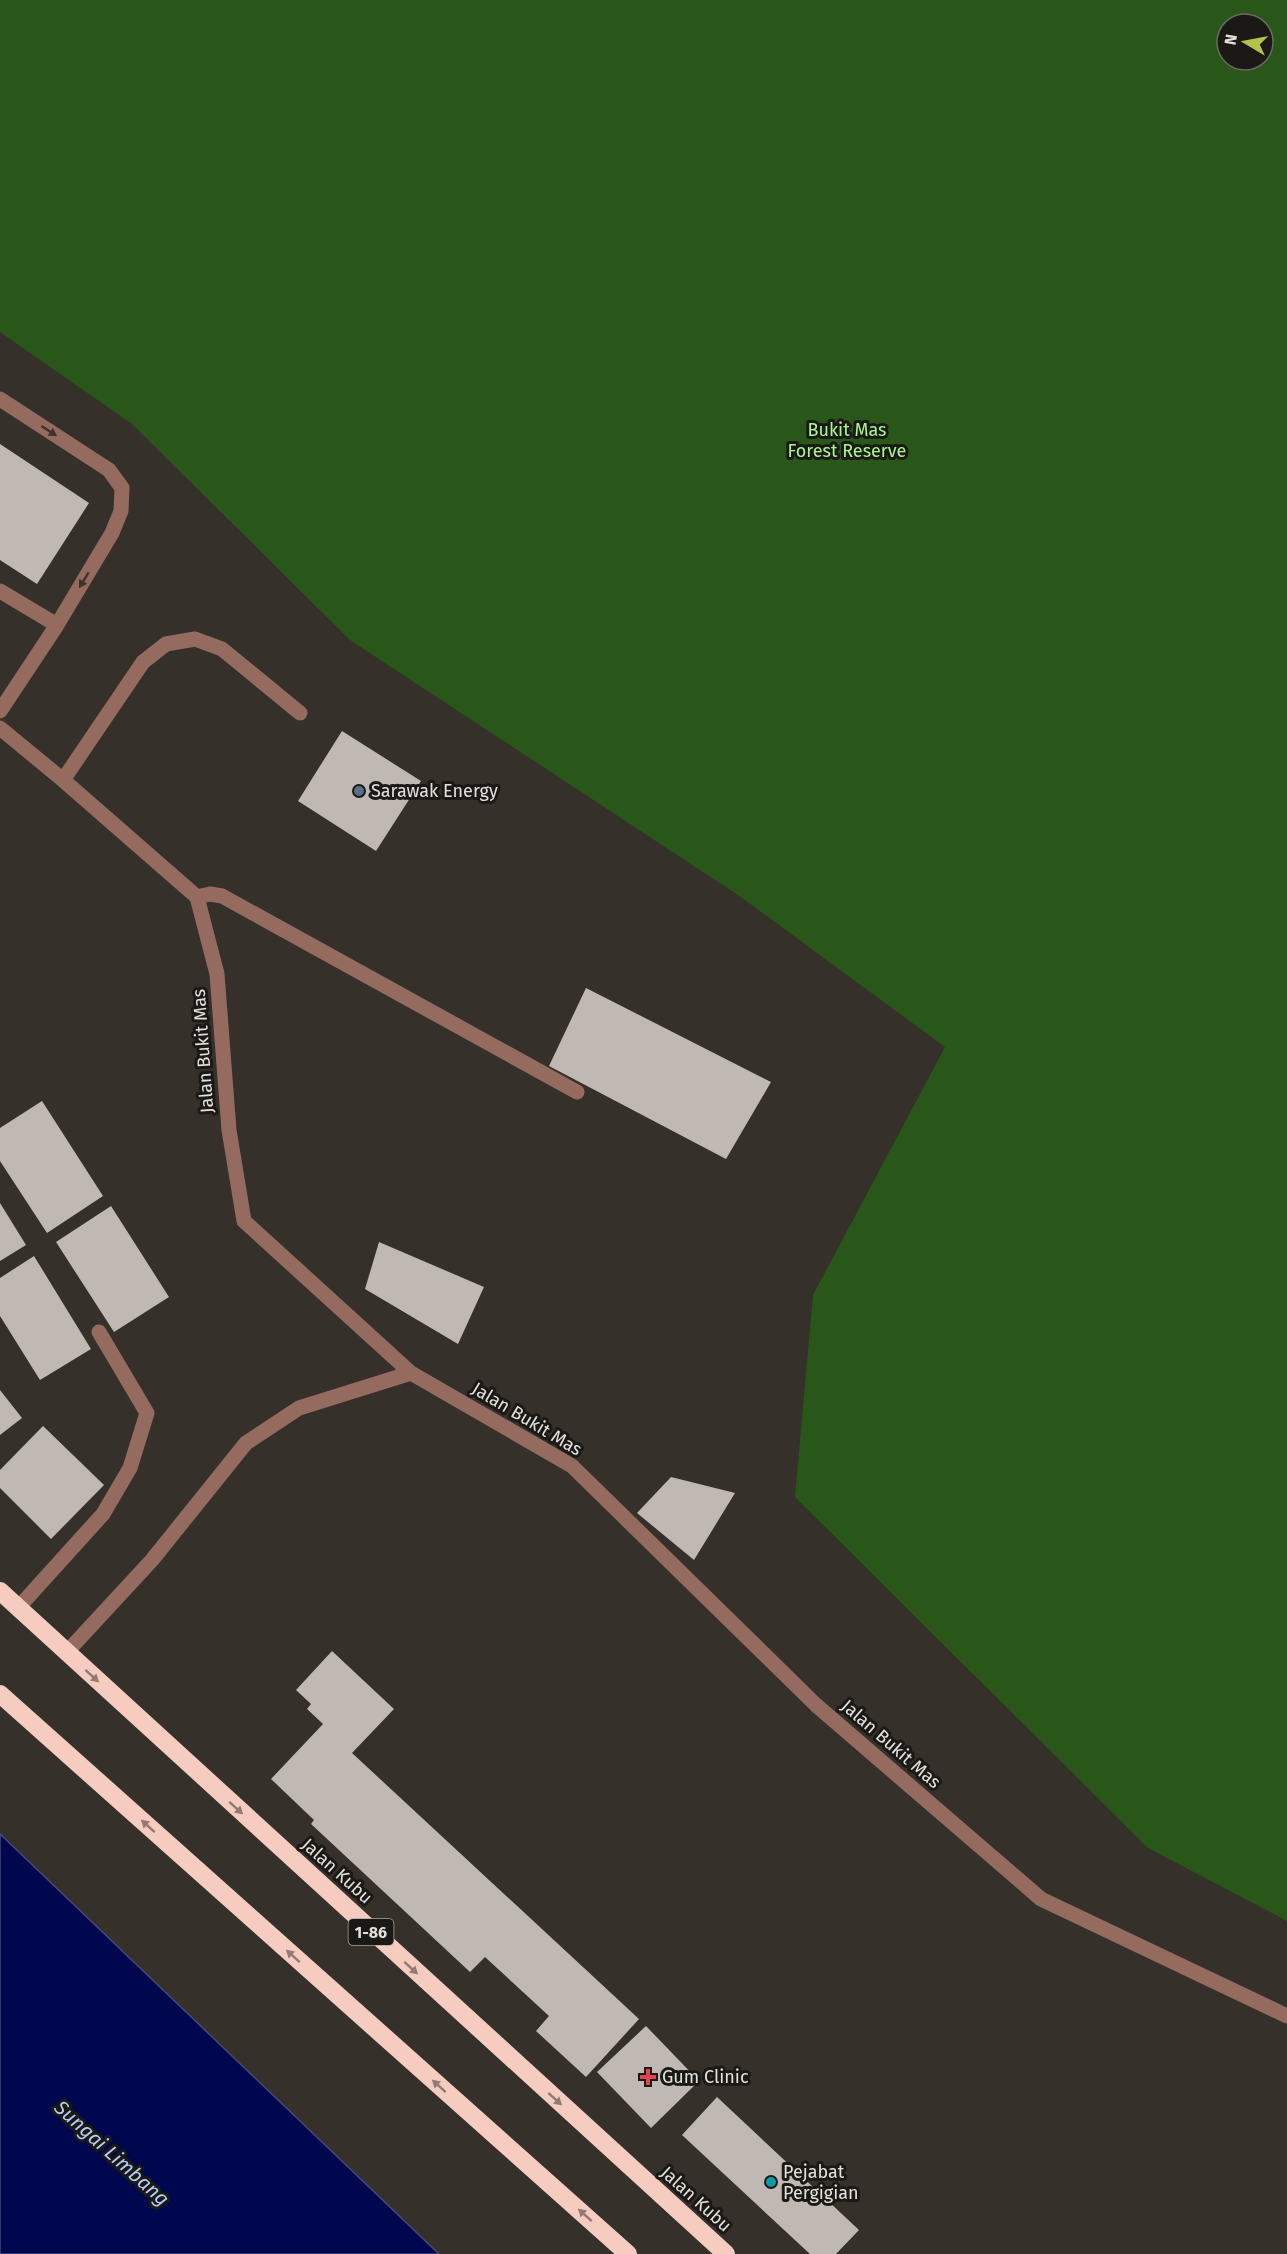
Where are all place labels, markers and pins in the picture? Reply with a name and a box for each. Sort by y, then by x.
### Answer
place label: Sarawak Energy [371,780,498,802]
marker: Sarawak Energy [352,784,366,798]
place label: Gum Clinic [662,2066,749,2088]
marker: Gum Clinic [639,2068,657,2086]
place label: Pejabat Pergigian [783,2161,859,2204]
marker: Pejabat Pergigian [764,2175,778,2189]

